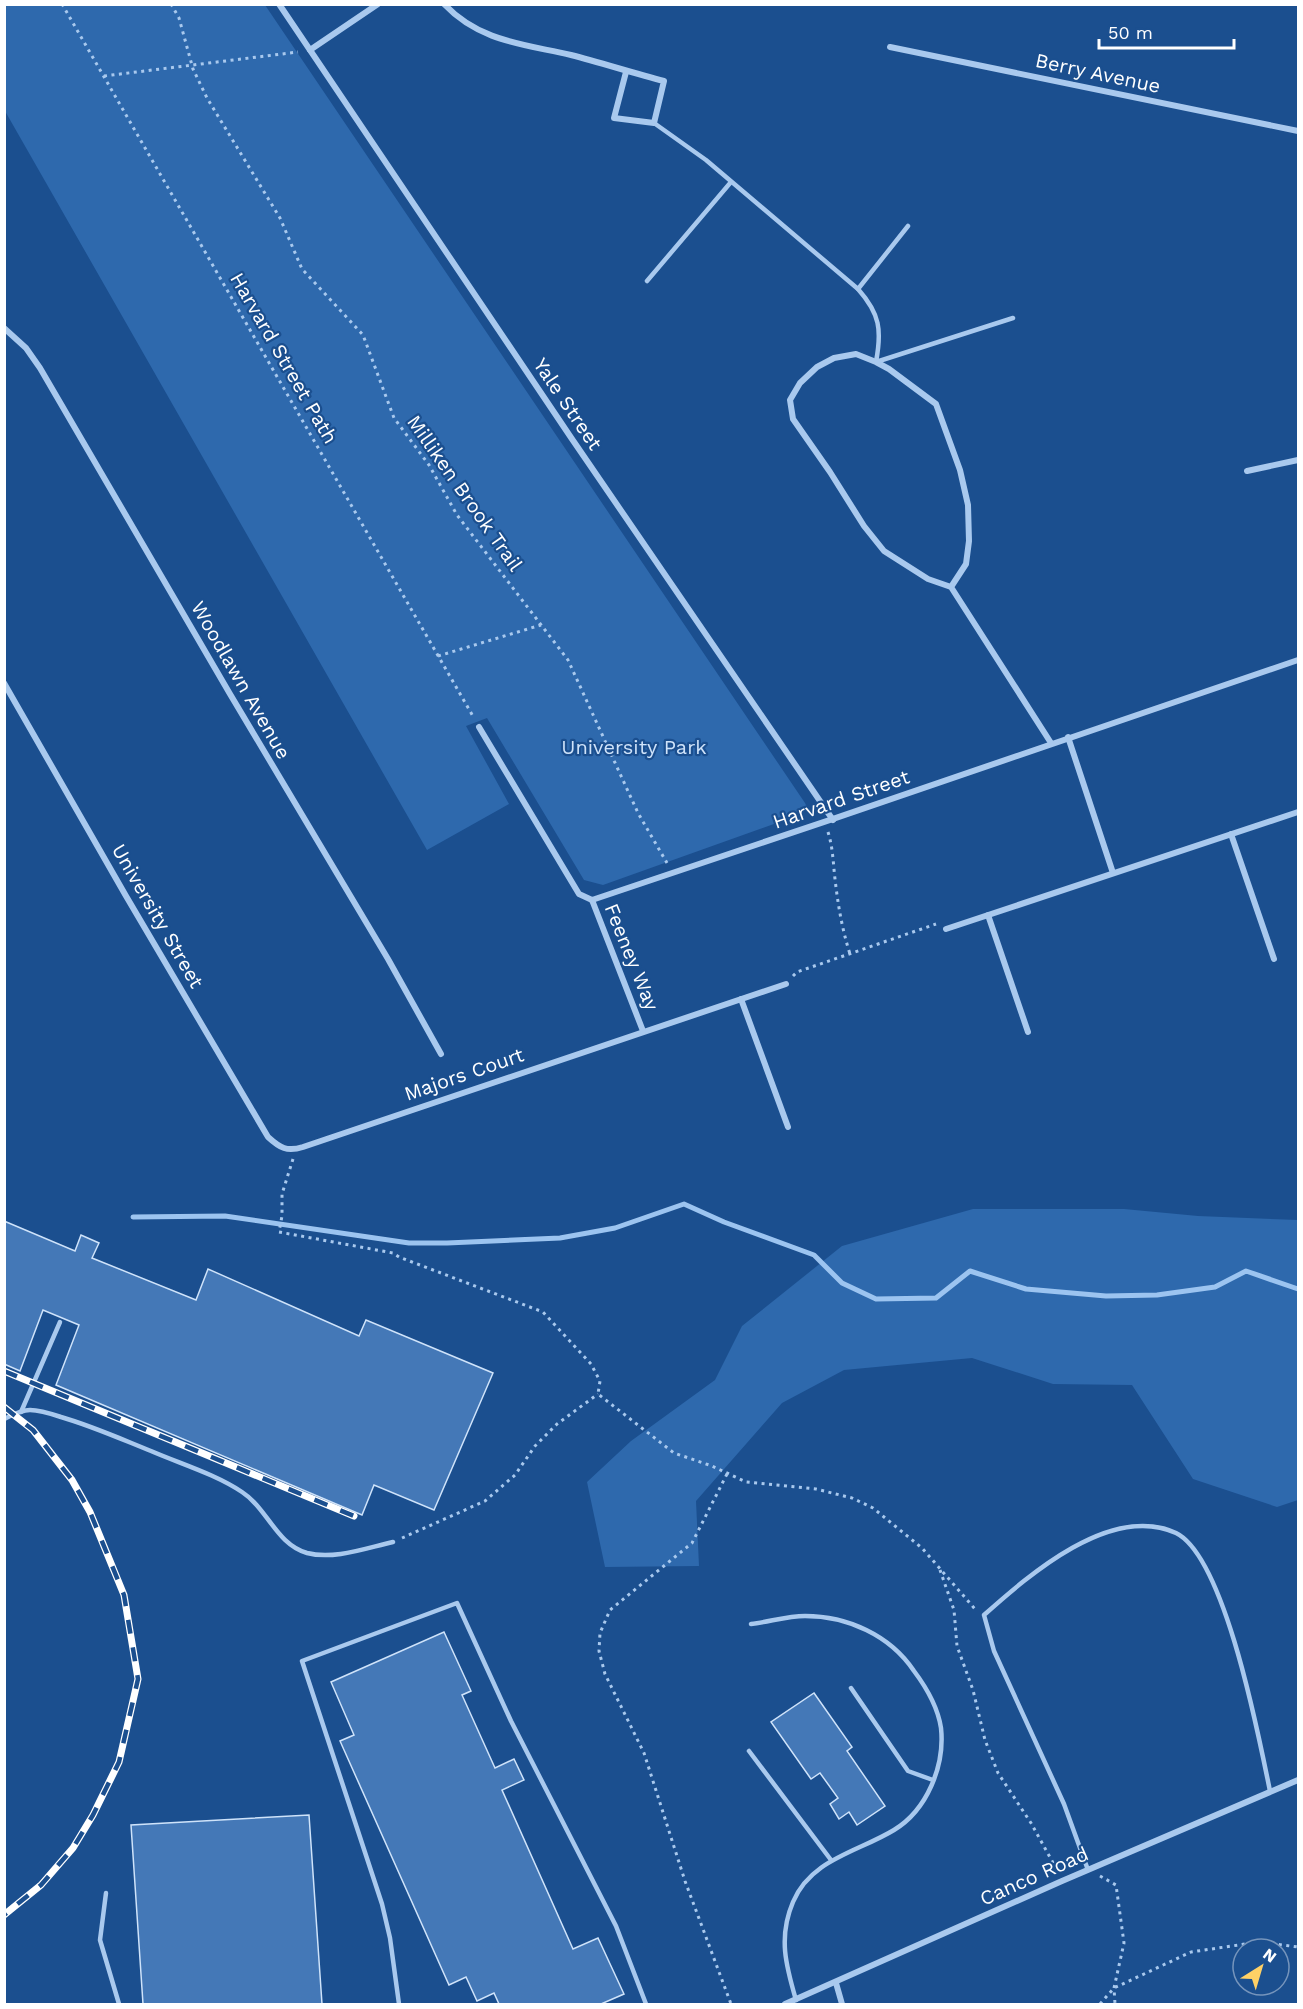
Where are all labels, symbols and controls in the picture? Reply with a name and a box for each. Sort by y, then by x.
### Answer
scale bar [1099,12,1234,50]
text: 50 m [1108,22,1153,43]
street label: Berry Avenue [1033,48,1163,98]
street label: Harvard Street Path [225,268,343,448]
street label: Yale Street [528,353,608,455]
street label: Milliken Brook Trail [402,410,528,576]
street label: Woodlawn Avenue [186,597,296,763]
park label: University Park [561,735,707,759]
street label: Harvard Street [770,764,913,834]
street label: University Street [107,840,209,993]
street label: Feeney Way [600,900,665,1015]
street label: Majors Court [401,1042,527,1106]
street label: Canco Road [976,1841,1092,1911]
north arrow [1231,1937,1291,1997]
text: N [1259,1944,1280,1967]

